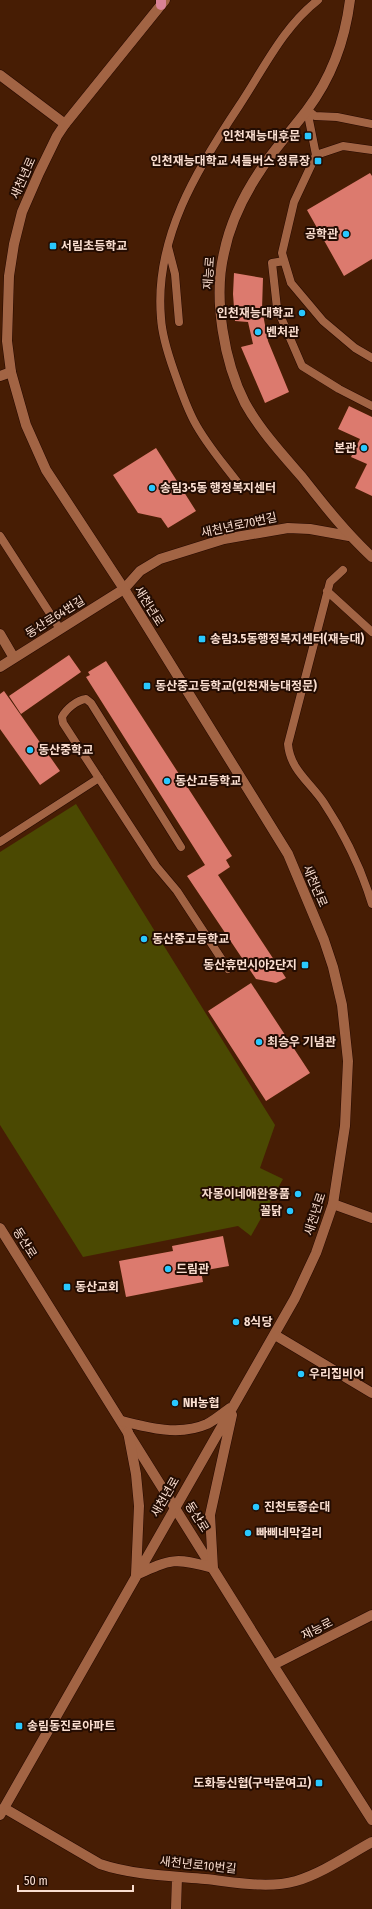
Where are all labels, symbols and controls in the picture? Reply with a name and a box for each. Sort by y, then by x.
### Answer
place label: 인천재능대후문 [223,129,300,143]
marker: 인천재능대후문 [303,131,313,141]
place label: 인천재능대학교 셔틀버스 정류장 [150,154,310,168]
street label: 새천년로 [8,155,38,201]
marker: 인천재능대학교 셔틀버스 정류장 [313,156,323,166]
place label: 공학관 [305,227,338,241]
marker: 공학관 [341,229,351,239]
place label: 서림초등학교 [61,239,127,253]
marker: 서림초등학교 [48,241,58,251]
street label: 재능로 [201,256,217,290]
place label: 인천재능대학교 [217,306,294,320]
marker: 인천재능대학교 [297,308,307,318]
place label: 벤처관 [266,325,299,339]
marker: 벤처관 [253,327,263,337]
place label: 본관 [334,441,356,455]
marker: 본관 [359,443,369,453]
place label: 송림3·5동 행정복지센터 [160,481,276,495]
marker: 송림3·5동 행정복지센터 [147,483,157,493]
street label: 새천년로70번길 [200,510,278,540]
street label: 새천년로 [131,584,167,628]
street label: 동산로64번길 [23,593,87,641]
place label: 송림3.5동행정복지센터(재능대) [210,632,365,646]
marker: 송림3.5동행정복지센터(재능대) [197,634,207,644]
place label: 동산중고등학교(인천재능대정문) [155,679,317,693]
marker: 동산중고등학교(인천재능대정문) [142,681,152,691]
place label: 동산중학교 [38,743,93,757]
marker: 동산중학교 [25,745,35,755]
place label: 동산고등학교 [175,774,241,788]
marker: 동산고등학교 [162,776,172,786]
street label: 새천년로 [300,863,330,909]
place label: 동산중고등학교 [152,932,229,946]
marker: 동산중고등학교 [139,934,149,944]
place label: 동산휴먼시아2단지 [203,958,297,972]
marker: 동산휴먼시아2단지 [300,960,310,970]
place label: 최승우 기념관 [267,1035,336,1049]
marker: 최승우 기념관 [254,1037,264,1047]
place label: 자몽이네애완용품 [202,1187,290,1201]
marker: 자몽이네애완용품 [293,1189,303,1199]
street label: 새천년로 [302,1191,328,1237]
place label: 꼴닭 [260,1204,282,1218]
marker: 꼴닭 [285,1206,295,1216]
street label: 동산로 [10,1225,40,1261]
place label: 드림관 [176,1262,209,1276]
marker: 드림관 [163,1264,173,1274]
place label: 동산교회 [75,1280,119,1294]
marker: 동산교회 [62,1282,72,1292]
place label: 8식당 [244,1315,272,1329]
marker: 8식당 [231,1317,241,1327]
place label: 우리집비어 [309,1367,364,1381]
marker: 우리집비어 [296,1369,306,1379]
place label: NH농협 [183,1396,220,1410]
marker: NH농협 [170,1398,180,1408]
street label: 새천년로 [148,1474,182,1520]
street label: 동산로 [182,1499,212,1535]
place label: 진천토종순대 [264,1500,330,1514]
marker: 진천토종순대 [251,1502,261,1512]
place label: 빠삐네막걸리 [256,1526,322,1540]
marker: 빠삐네막걸리 [243,1528,253,1538]
street label: 재능로 [299,1615,335,1643]
place label: 송림동진로아파트 [27,1719,115,1733]
marker: 송림동진로아파트 [14,1721,24,1731]
place label: 도화동신협(구박문여고) [193,1776,311,1790]
marker: 도화동신협(구박문여고) [314,1778,324,1788]
street label: 새천년로10번길 [159,1854,237,1876]
scale bar [18,1867,133,1893]
text: 50 m [24,1874,48,1888]

